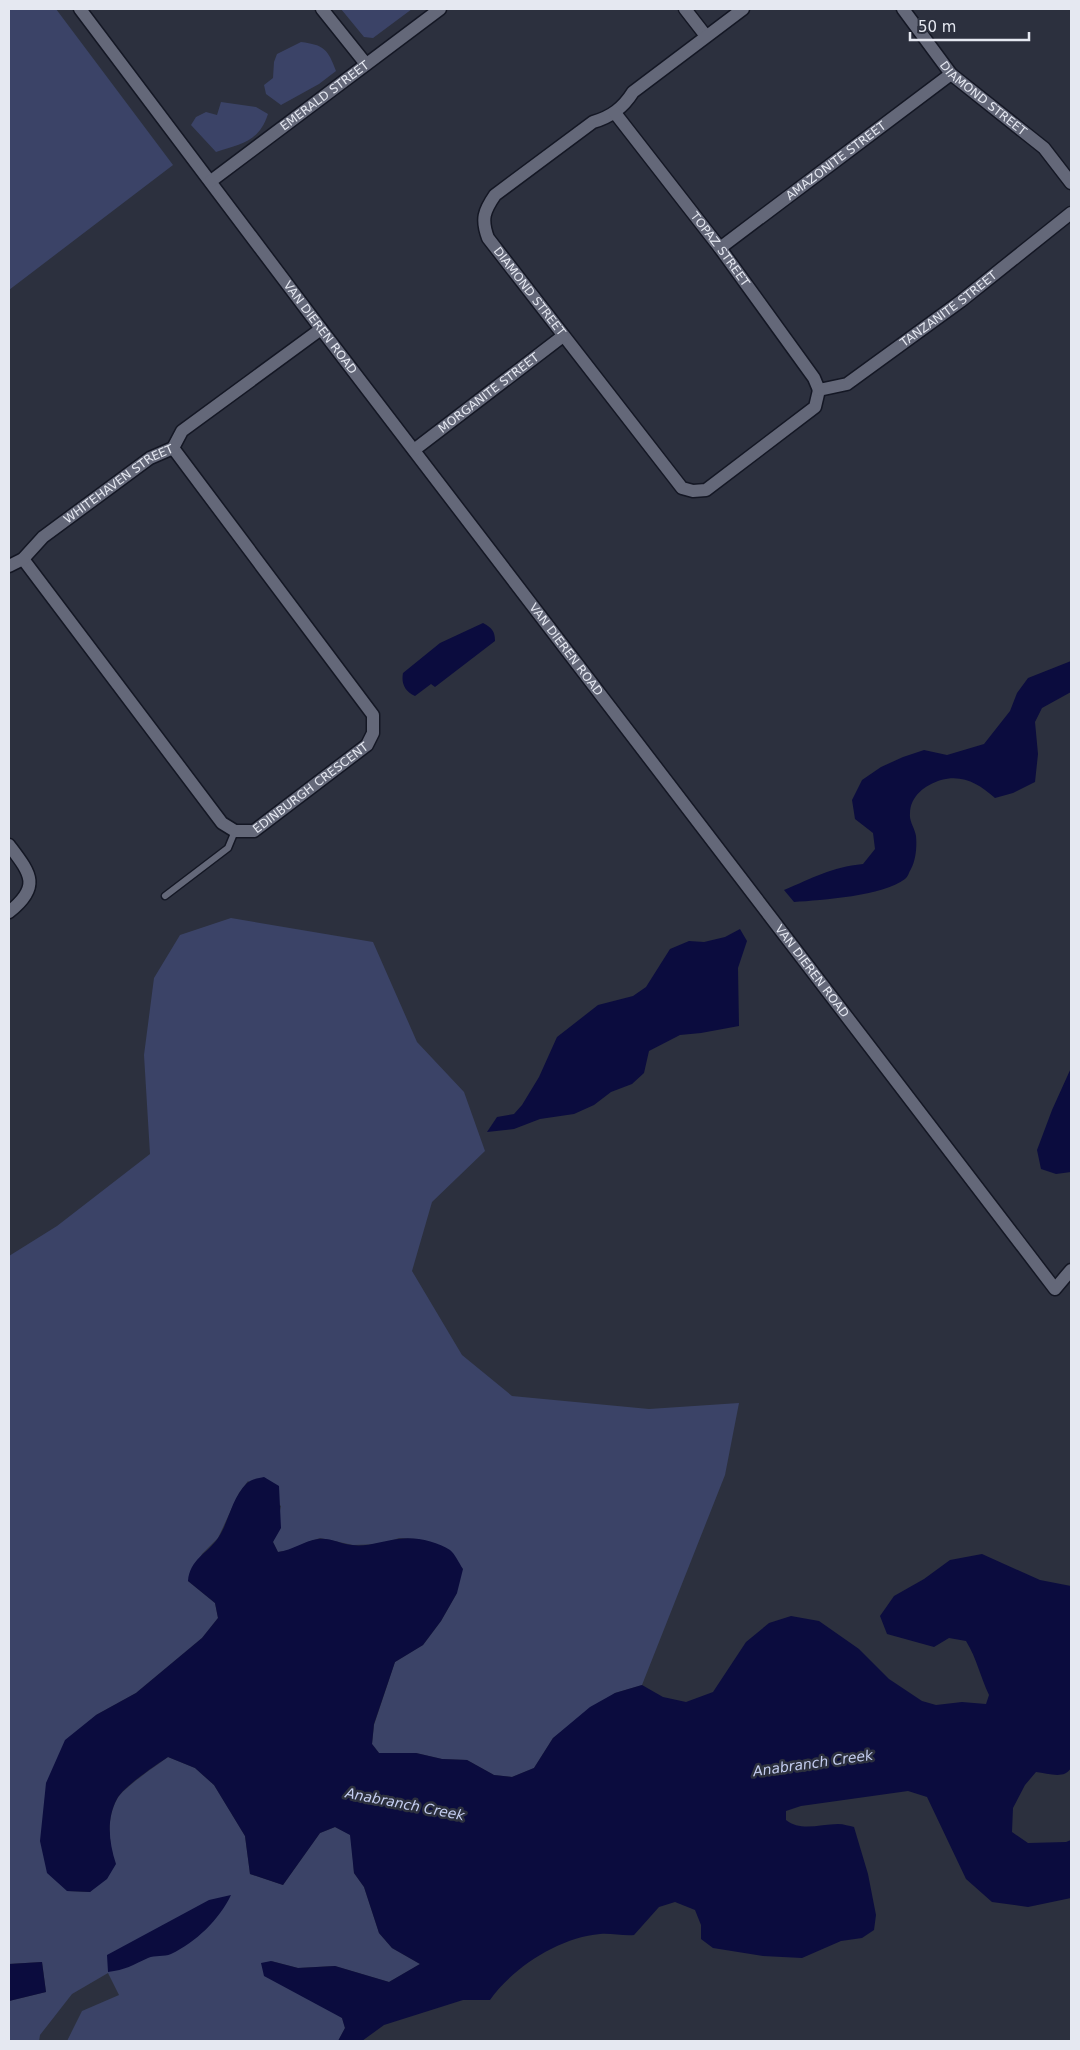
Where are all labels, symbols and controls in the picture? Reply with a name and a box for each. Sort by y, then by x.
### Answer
scale bar [910,10,1029,42]
text: 50 m [918,18,956,36]
street label: EMERALD STREET [277,58,372,134]
street label: DIAMOND STREET [937,58,1030,139]
street label: AMAZONITE STREET [783,118,889,203]
street label: TOPAZ STREET [687,208,753,290]
street label: DIAMOND STREET [491,244,569,339]
street label: TANZANITE STREET [897,268,1000,350]
street label: VAN DIEREN ROAD [281,279,360,377]
street label: MORGANITE STREET [436,350,542,436]
street label: WHITEHAVEN STREET [61,441,176,526]
street label: VAN DIEREN ROAD [526,600,606,698]
street label: EDINBURGH CRESCENT [250,739,372,836]
street label: VAN DIEREN ROAD [772,922,852,1020]
water label: Anabranch Creek [751,1747,875,1779]
water label: Anabranch Creek [343,1784,467,1824]

